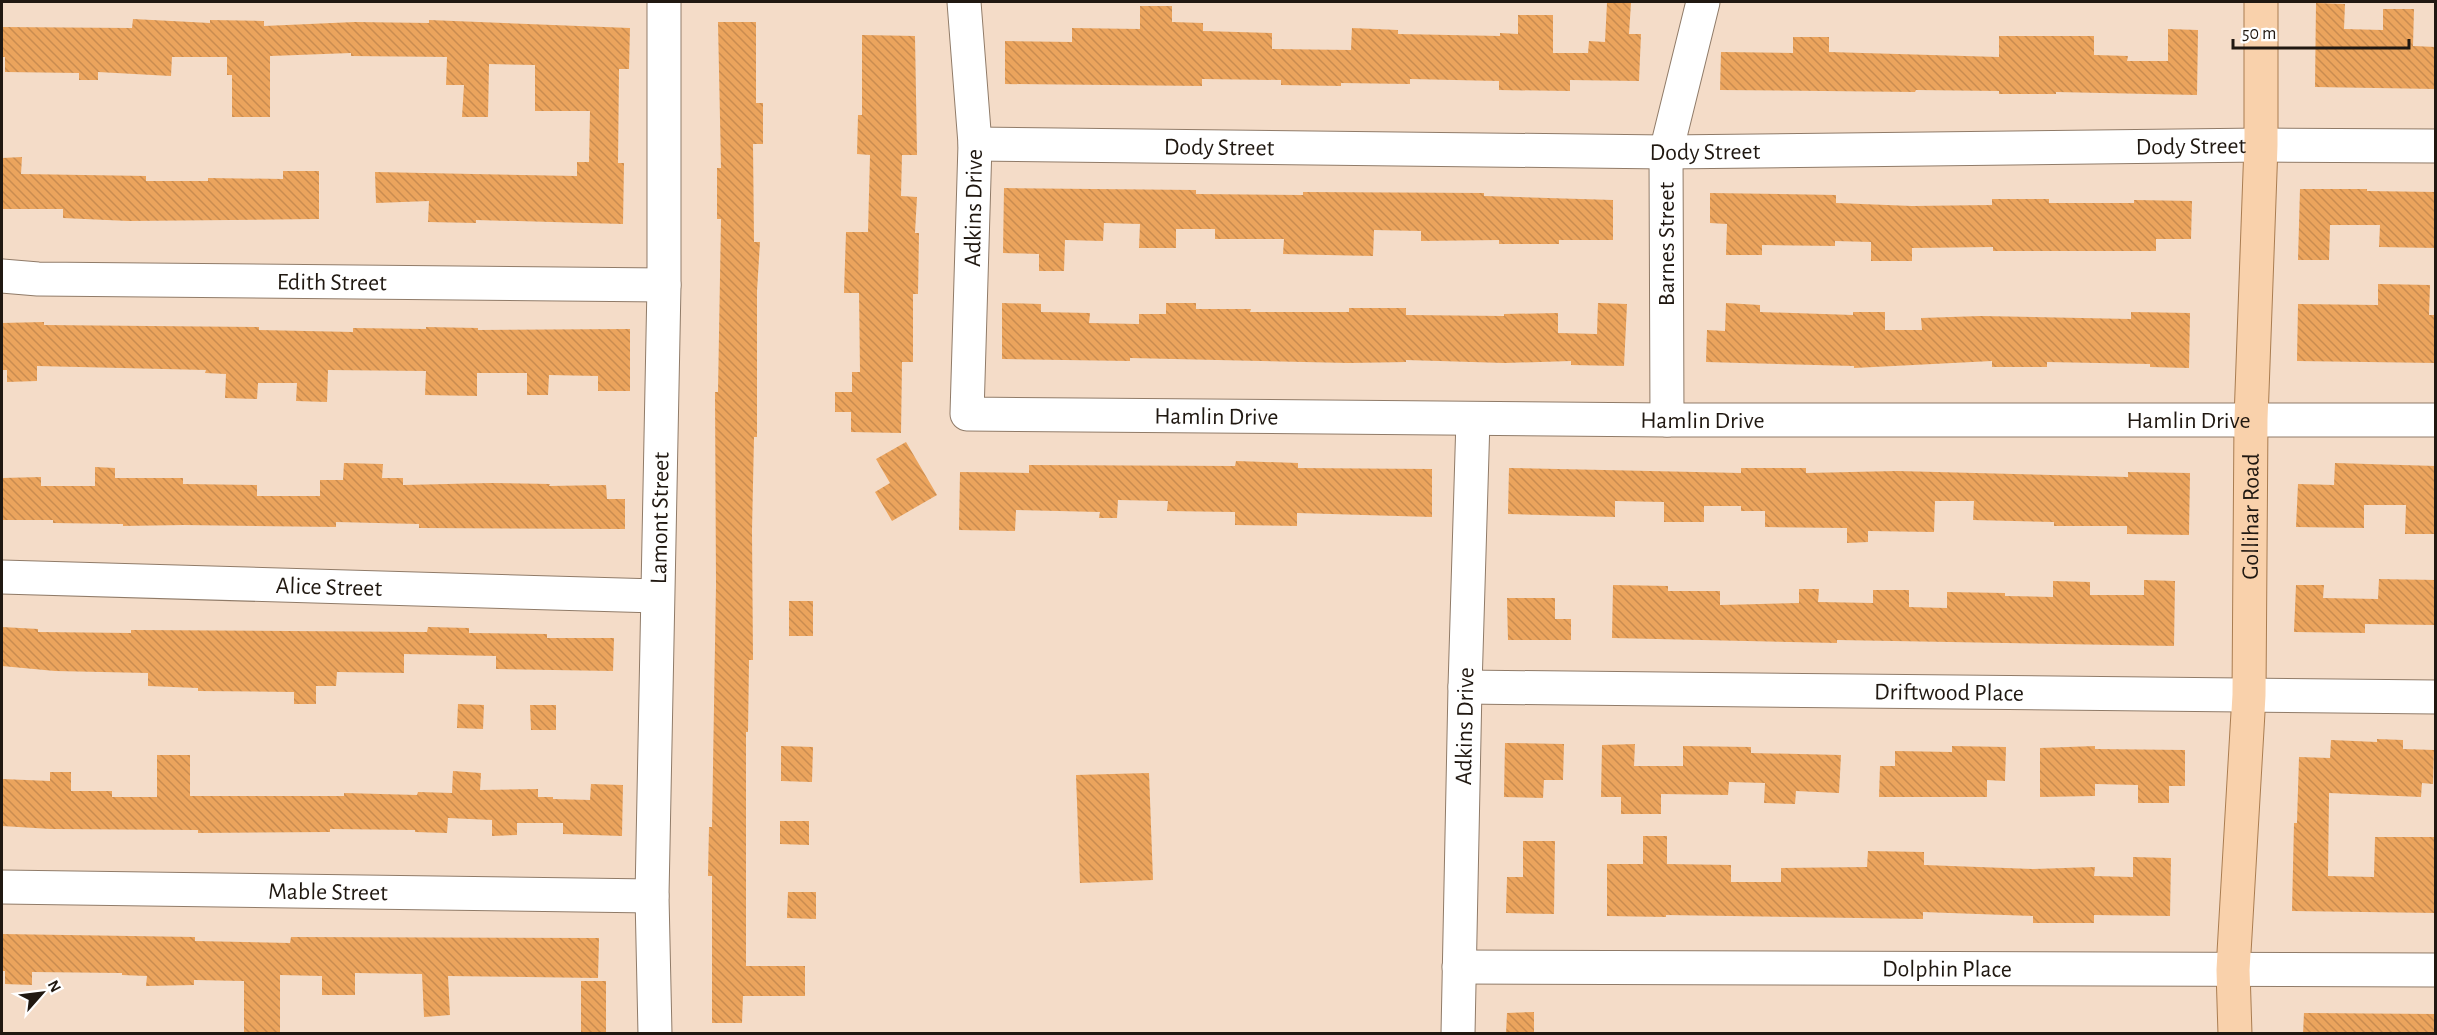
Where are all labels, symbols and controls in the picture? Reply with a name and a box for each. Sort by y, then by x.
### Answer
scale bar [2233,12,2408,50]
text: 50 m [2242,25,2276,43]
street label: Dody Street [2136,134,2247,159]
street label: Dody Street [1164,135,1275,160]
street label: Dody Street [1650,140,1761,165]
street label: Adkins Drive [961,149,987,267]
street label: Barnes Street [1655,182,1679,306]
street label: Edith Street [277,270,387,295]
street label: Hamlin Drive [1154,405,1279,430]
street label: Hamlin Drive [1640,409,1764,433]
street label: Hamlin Drive [2126,409,2250,433]
street label: Lamont Street [647,451,674,584]
street label: Gollihar Road [2239,453,2264,580]
street label: Alice Street [275,574,383,601]
street label: Adkins Drive [1452,667,1479,785]
street label: Driftwood Place [1874,680,2024,706]
street label: Mable Street [268,880,388,905]
street label: Dolphin Place [1882,957,2012,982]
north arrow [12,963,72,1023]
text: N [45,978,64,995]

